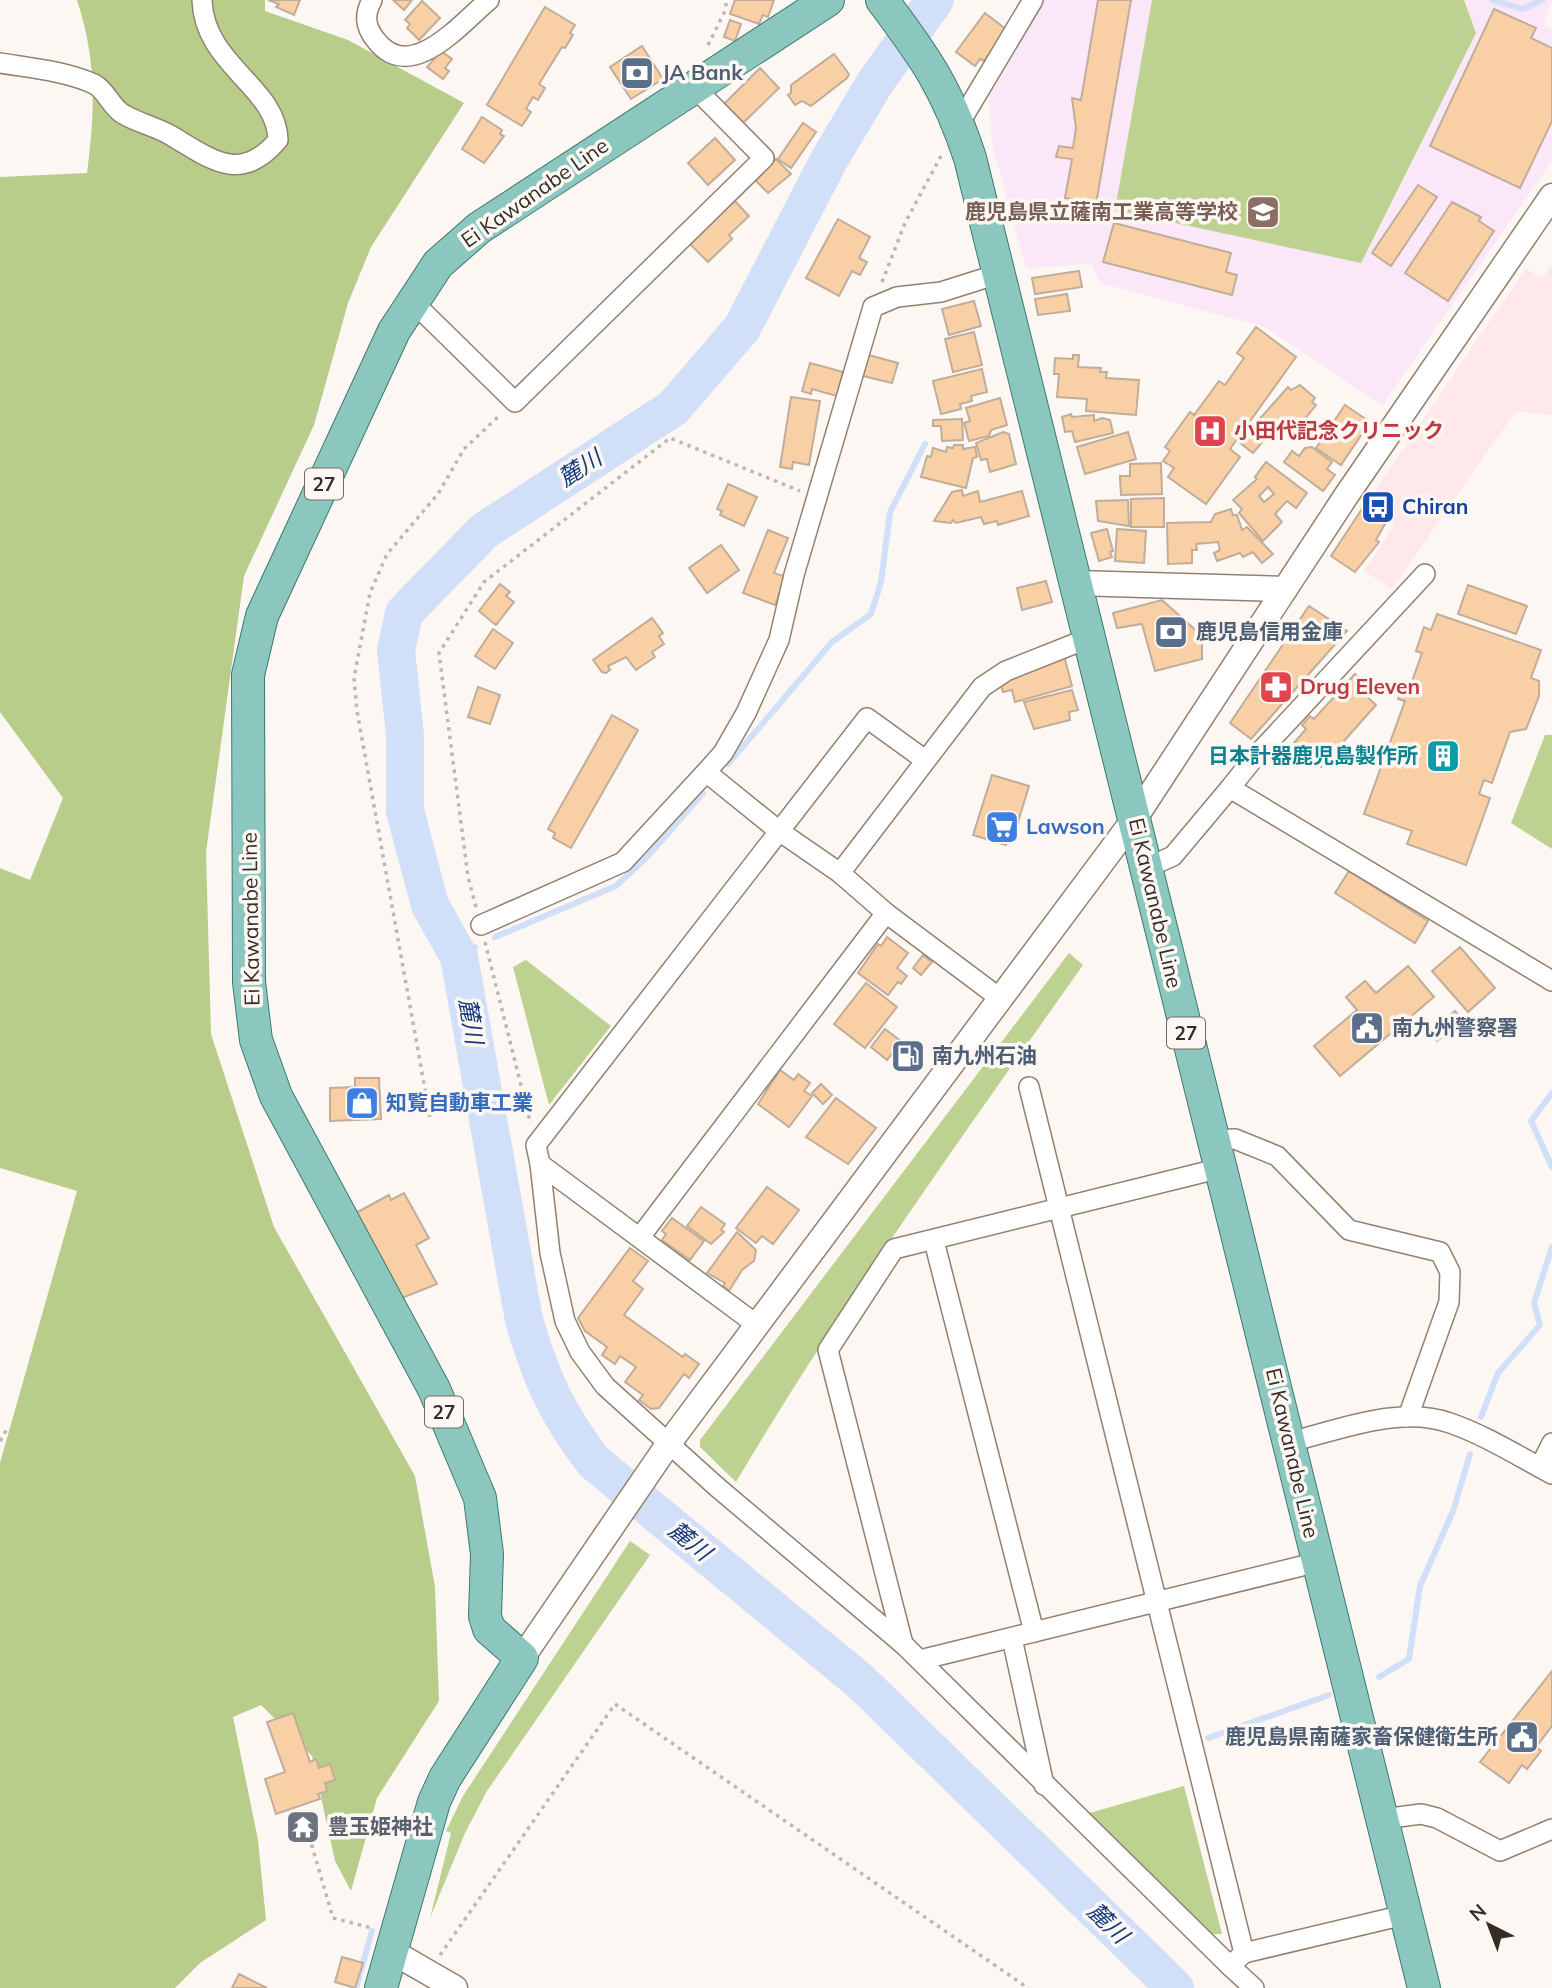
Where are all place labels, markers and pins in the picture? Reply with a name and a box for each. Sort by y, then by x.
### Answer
bank icon: JA Bank [618,54,656,92]
place label: JA Bank [662,59,743,85]
school or university icon: 鹿児島県立薩南工業高等学校 [1244,193,1282,231]
place label: 鹿児島県立薩南工業高等学校 [965,198,1238,224]
hospital icon: 小田代記念クリニック [1191,412,1229,450]
place label: 小田代記念クリニック [1234,417,1444,443]
bus stop icon: Chiran [1359,488,1397,526]
place label: Chiran [1402,493,1468,519]
bank icon: 鹿児島信用金庫 [1152,613,1190,651]
place label: 鹿児島信用金庫 [1196,618,1343,644]
pharmacy icon: Drug Eleven [1257,668,1295,706]
place label: Drug Eleven [1300,673,1420,699]
building icon: 日本計器鹿児島製作所 [1424,737,1462,775]
place label: 日本計器鹿児島製作所 [1208,742,1418,768]
supermarket icon: Lawson [983,808,1021,846]
place label: Lawson [1026,813,1105,839]
public building icon: 南九州警察署 [1348,1009,1386,1047]
place label: 南九州警察署 [1392,1014,1518,1040]
fuel station icon: 南九州石油 [889,1037,927,1075]
place label: 南九州石油 [932,1042,1037,1068]
shop icon: 知覧自動車工業 [343,1084,381,1122]
place label: 知覧自動車工業 [386,1089,533,1115]
public building icon: 鹿児島県南薩家畜保健衛生所 [1503,1718,1541,1756]
place label: 鹿児島県南薩家畜保健衛生所 [1225,1723,1498,1749]
temple icon: 豊玉姫神社 [284,1808,322,1846]
place label: 豊玉姫神社 [328,1813,433,1839]

